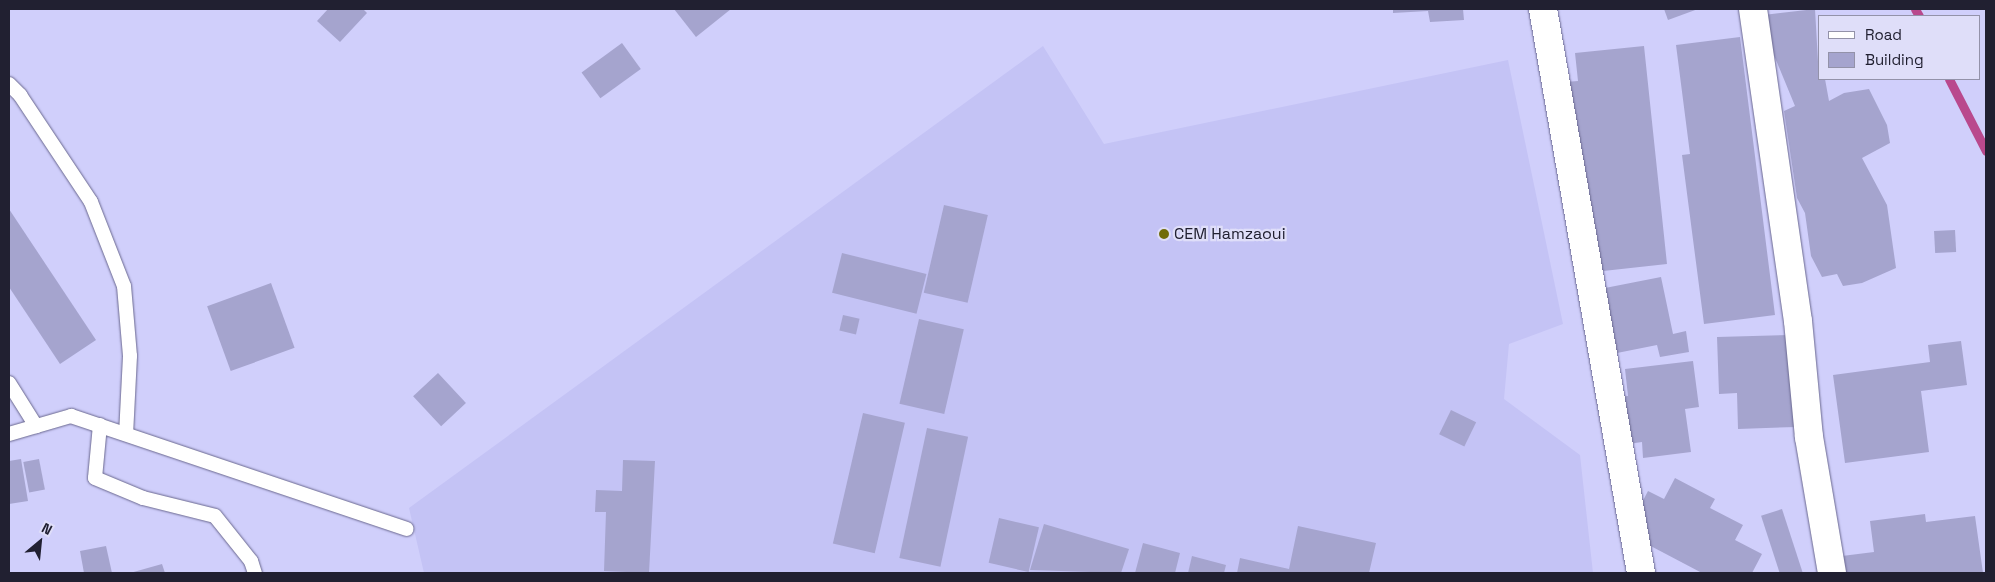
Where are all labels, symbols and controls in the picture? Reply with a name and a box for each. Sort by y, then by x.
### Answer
legend [1818,15,1980,80]
text: Road [1865,25,1902,44]
text: Building [1865,50,1924,69]
place label: CEM Hamzaoui [1174,224,1286,244]
marker: CEM Hamzaoui [1158,228,1170,240]
north arrow [15,517,65,567]
text: N [39,519,55,539]

